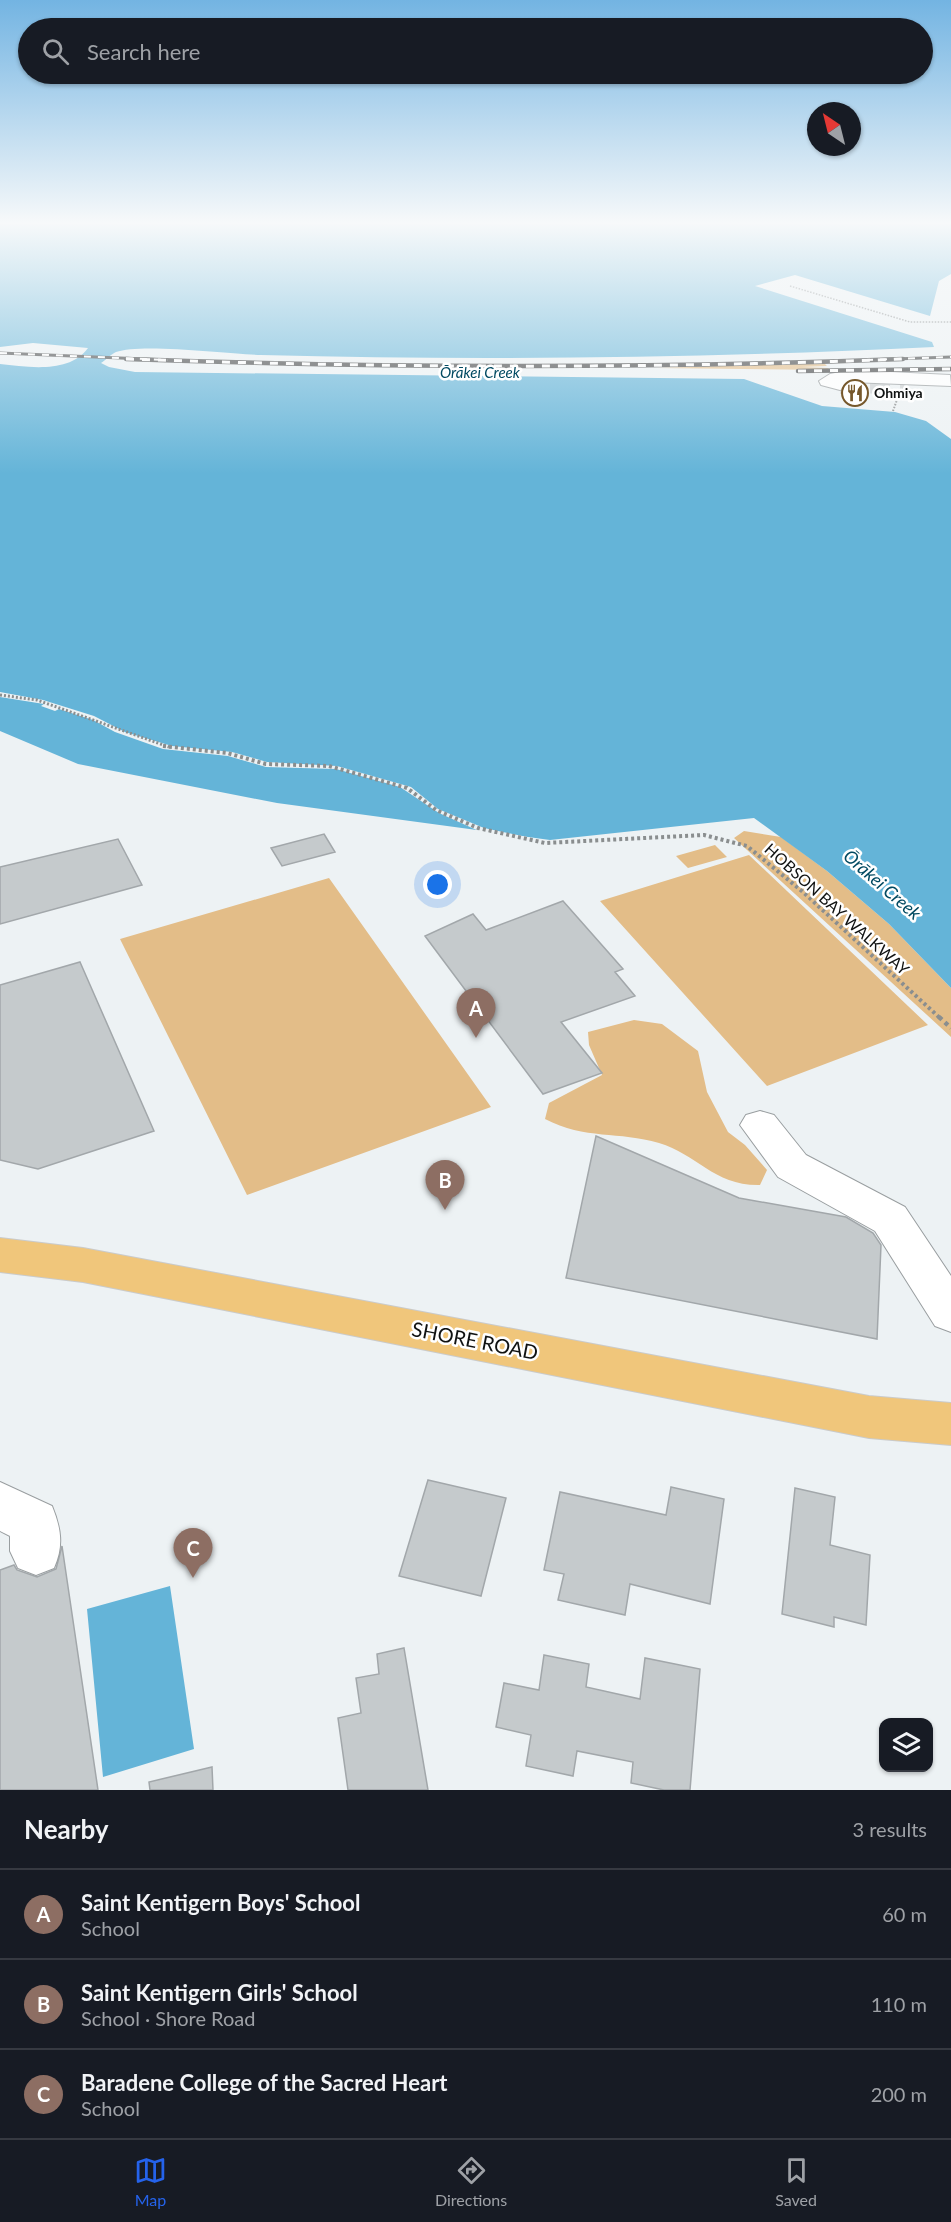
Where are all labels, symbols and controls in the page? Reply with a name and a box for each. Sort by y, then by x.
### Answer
search box [18,18,933,84]
icon: search [39,35,72,68]
text: Search here [87,38,200,65]
north arrow [807,102,861,156]
water label: Ōrākei Creek [440,363,521,381]
restaurant icon: Ohmiya [840,378,870,408]
place label: Ohmiya [874,384,923,401]
street label: HOBSON BAY WALKWAY [761,839,913,978]
water label: Ōrākei Creek [839,845,926,924]
your location [423,870,452,899]
pin: A [456,988,496,1038]
pin: B [426,1160,464,1210]
street label: SHORE ROAD [410,1316,540,1364]
pin: C [174,1528,212,1578]
map controls [879,1718,933,1772]
button: layers [879,1718,933,1772]
text: Nearby [24,1813,109,1845]
text: 3 results [852,1817,927,1841]
text: Saint Kentigern Boys' School [81,1889,360,1916]
text: A [37,1902,50,1926]
text: 60 m [882,1902,927,1926]
text: School [81,1916,140,1940]
text: Saint Kentigern Girls' School [81,1979,358,2006]
text: B [37,1992,50,2016]
text: 110 m [871,1992,927,2016]
text: School · Shore Road [81,2006,255,2030]
text: Baradene College of the Sacred Heart [81,2069,448,2096]
text: C [37,2082,50,2106]
text: 200 m [871,2082,927,2106]
text: School [81,2096,140,2120]
tab: Map [134,2154,167,2209]
tab: Directions [435,2154,507,2209]
tab: Saved [775,2154,817,2209]

